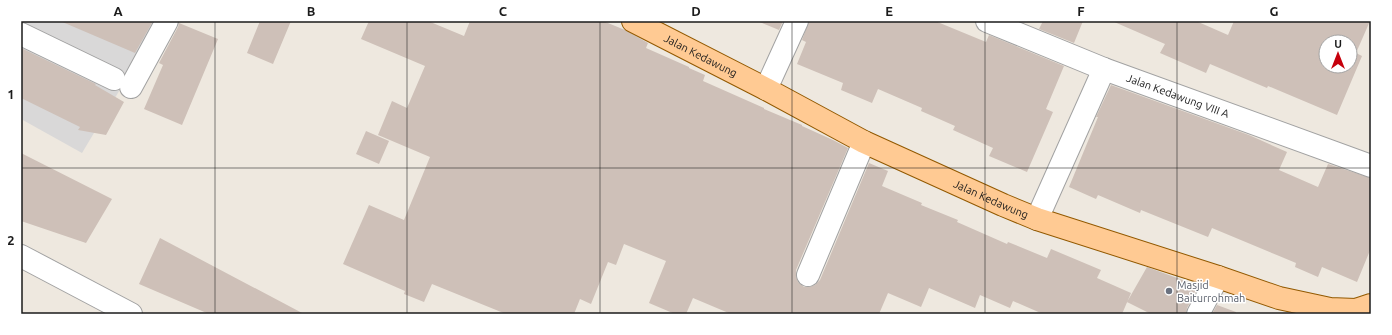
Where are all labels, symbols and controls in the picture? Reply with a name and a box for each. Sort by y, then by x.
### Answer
text: A [113,4,123,18]
text: B [307,4,316,18]
text: C [499,4,508,18]
text: D [691,4,701,18]
text: E [885,4,893,18]
text: F [1077,4,1085,18]
text: G [1270,4,1279,18]
street label: Jalan Kedawung [662,32,739,79]
north arrow [1318,34,1358,74]
text: U [1334,38,1342,50]
street label: Jalan Kedawung VIII A [1125,72,1232,120]
text: 1 [7,87,15,101]
street label: Jalan Kedawung [952,177,1030,221]
text: 2 [7,233,15,247]
place label: Masjid Baiturrohmah [1177,279,1245,304]
marker: Masjid Baiturrohmah [1164,286,1174,296]

